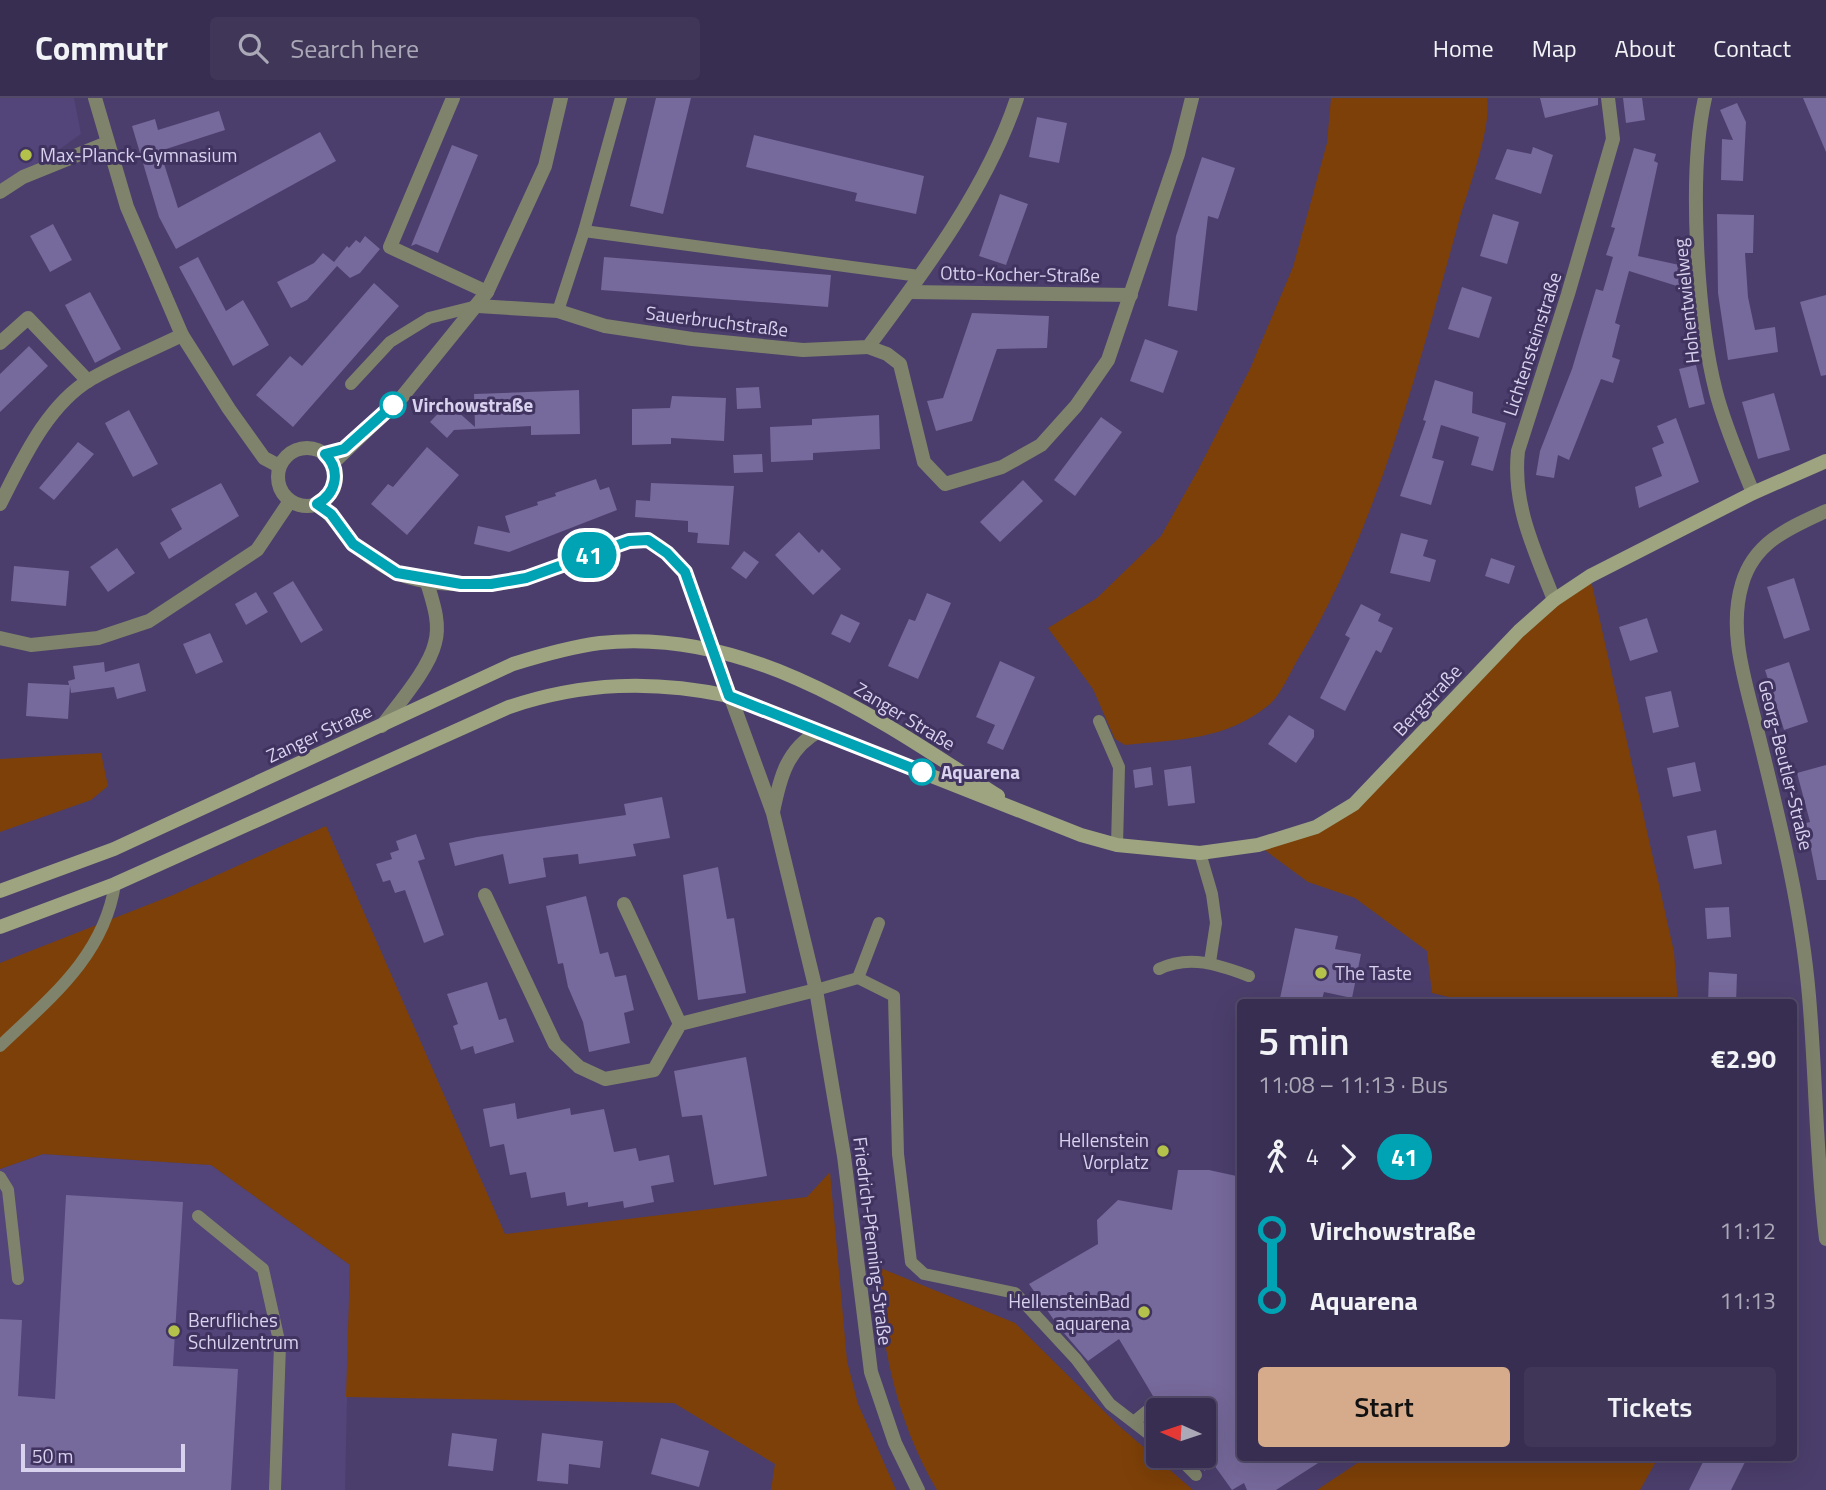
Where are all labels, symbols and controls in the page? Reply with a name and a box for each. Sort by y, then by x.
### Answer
search box [210,17,700,80]
text: Commutr [35,23,168,73]
icon: search [234,29,272,67]
text: Search here [290,29,419,68]
text: Home [1433,30,1494,66]
text: Map [1532,30,1577,66]
text: About [1615,30,1675,66]
text: Contact [1713,30,1791,66]
place label: Max-Planck-Gymnasium [40,140,238,169]
marker: Max-Planck-Gymnasium [18,147,34,163]
street label: Hohentwielweg [1664,237,1706,365]
street label: Otto-Kocher-Straße [940,258,1100,289]
street label: Lichtensteinstraße [1495,268,1568,420]
street label: Sauerbruchstraße [644,297,790,344]
place label: Virchowstraße [412,390,533,419]
marker: Virchowstraße [380,392,406,418]
line badge: 41 [558,532,620,578]
text: 41 [576,537,602,573]
street label: Bergstraße [1385,657,1468,742]
street label: Zanger Straße [849,674,961,757]
street label: Georg-Beutler-Straße [1751,677,1822,853]
street label: Zanger Straße [261,695,376,770]
place label: Aquarena [941,757,1020,786]
marker: Aquarena [909,759,935,785]
place label: The Taste [1335,958,1412,987]
marker: The Taste [1313,965,1329,981]
text: 5 min [1258,1012,1349,1070]
text: €2.90 [1711,1039,1776,1078]
text: 11:08 – 11:13 · Bus [1258,1067,1448,1102]
place label: Hellenstein Vorplatz [1059,1125,1149,1176]
street label: Friedrich-Pfenning-Straße [846,1135,901,1347]
icon: walk [1258,1138,1296,1176]
icon: forward [1329,1138,1367,1176]
text: 4 [1306,1139,1319,1174]
text: 41 [1391,1139,1418,1175]
marker: Hellenstein Vorplatz [1155,1143,1171,1159]
text: Virchowstraße [1310,1211,1476,1250]
text: 11:12 [1719,1213,1776,1248]
text: Aquarena [1310,1281,1418,1320]
text: 11:13 [1719,1283,1776,1318]
place label: HellensteinBad aquarena [1008,1286,1130,1337]
marker: HellensteinBad aquarena [1136,1304,1152,1320]
place label: Berufliches Schulzentrum [188,1305,299,1356]
marker: Berufliches Schulzentrum [166,1323,182,1339]
button: Start [1258,1367,1510,1447]
button: Tickets [1524,1367,1776,1447]
north arrow [1146,1398,1216,1468]
map controls [1146,1398,1216,1468]
scale bar [21,1441,186,1473]
text: 50 m [32,1441,73,1470]

